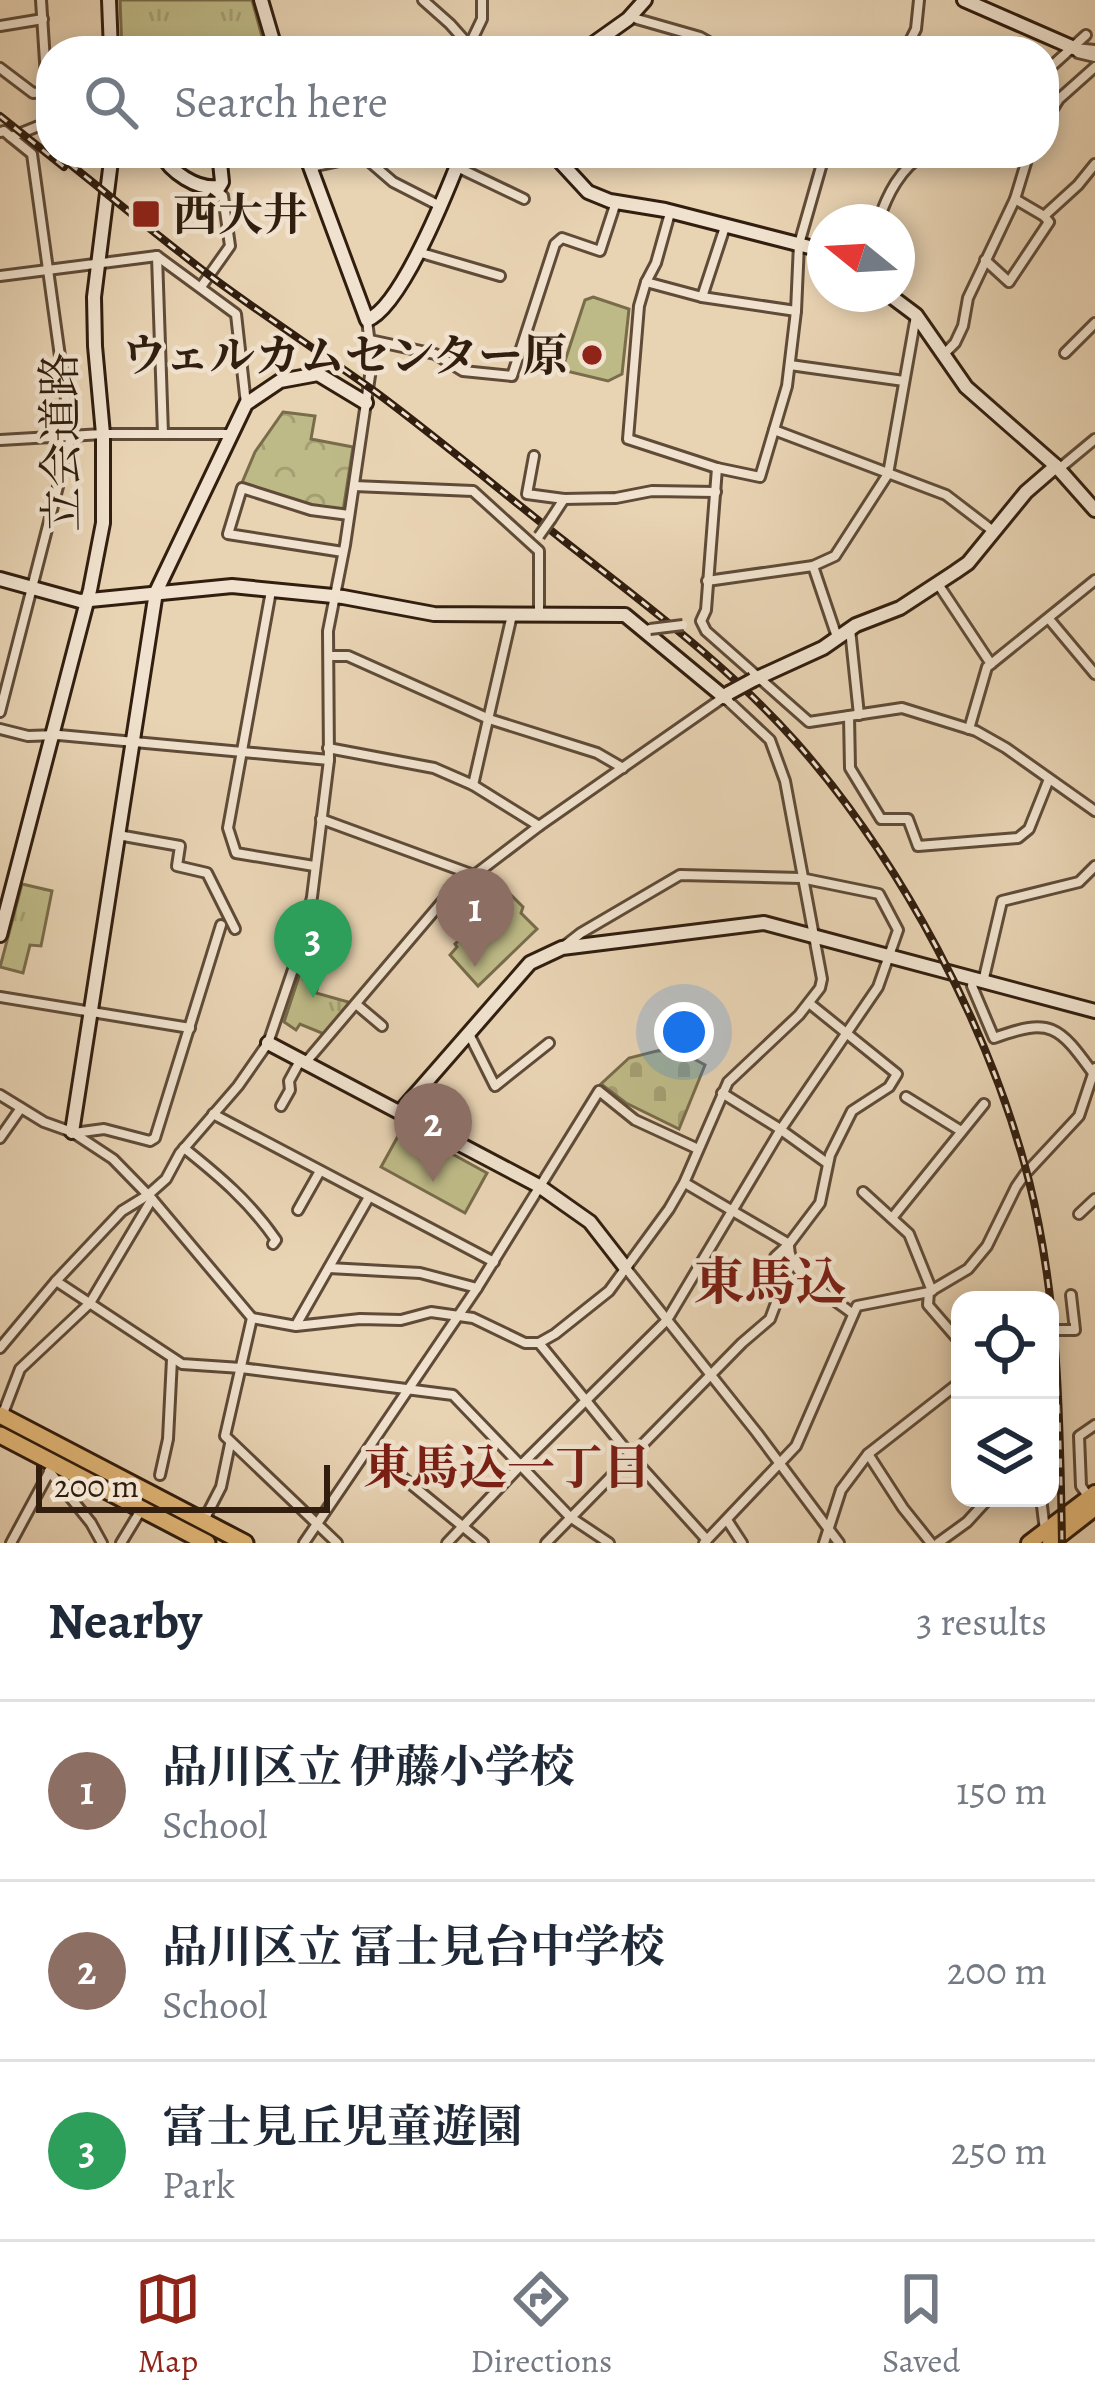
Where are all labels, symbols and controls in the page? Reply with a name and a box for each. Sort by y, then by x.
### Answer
search box [36,36,1059,168]
icon: search [78,69,144,135]
text: Search here [174,71,388,133]
place label: 西大井 [173,184,308,246]
marker: 西大井 [130,198,162,230]
north arrow [807,204,915,312]
place label: ウェルカムセンター原 [122,325,568,387]
marker: ウェルカムセンター原 [579,342,605,368]
street label: 立会道路 [28,351,94,533]
pin: 1 [436,868,514,967]
pin: 3 [274,899,352,998]
your location [654,1002,714,1062]
pin: 2 [394,1083,472,1182]
district label: 東馬込 [693,1247,847,1317]
map controls [951,1291,1059,1507]
button: locate [951,1291,1059,1399]
button: layers [951,1399,1059,1507]
district label: 東馬込一丁目 [363,1435,651,1501]
scale bar [36,1459,330,1512]
text: 200 m [54,1463,139,1508]
text: Nearby [48,1586,202,1656]
text: 3 results [916,1595,1047,1648]
text: 品川区立 伊藤小学校 [162,1736,575,1798]
text: 1 [80,1764,94,1817]
text: 150 m [956,1764,1047,1817]
text: School [162,1798,268,1851]
text: 品川区立 冨士見台中学校 [162,1916,665,1978]
text: 2 [78,1944,96,1997]
text: 200 m [947,1944,1047,1997]
text: School [162,1978,268,2031]
text: 富士見丘児童遊園 [162,2096,522,2158]
text: 3 [79,2124,95,2177]
text: 250 m [951,2124,1047,2177]
text: Park [162,2158,235,2211]
tab: Map [135,2266,201,2383]
tab: Directions [471,2266,612,2383]
tab: Saved [882,2266,960,2383]

